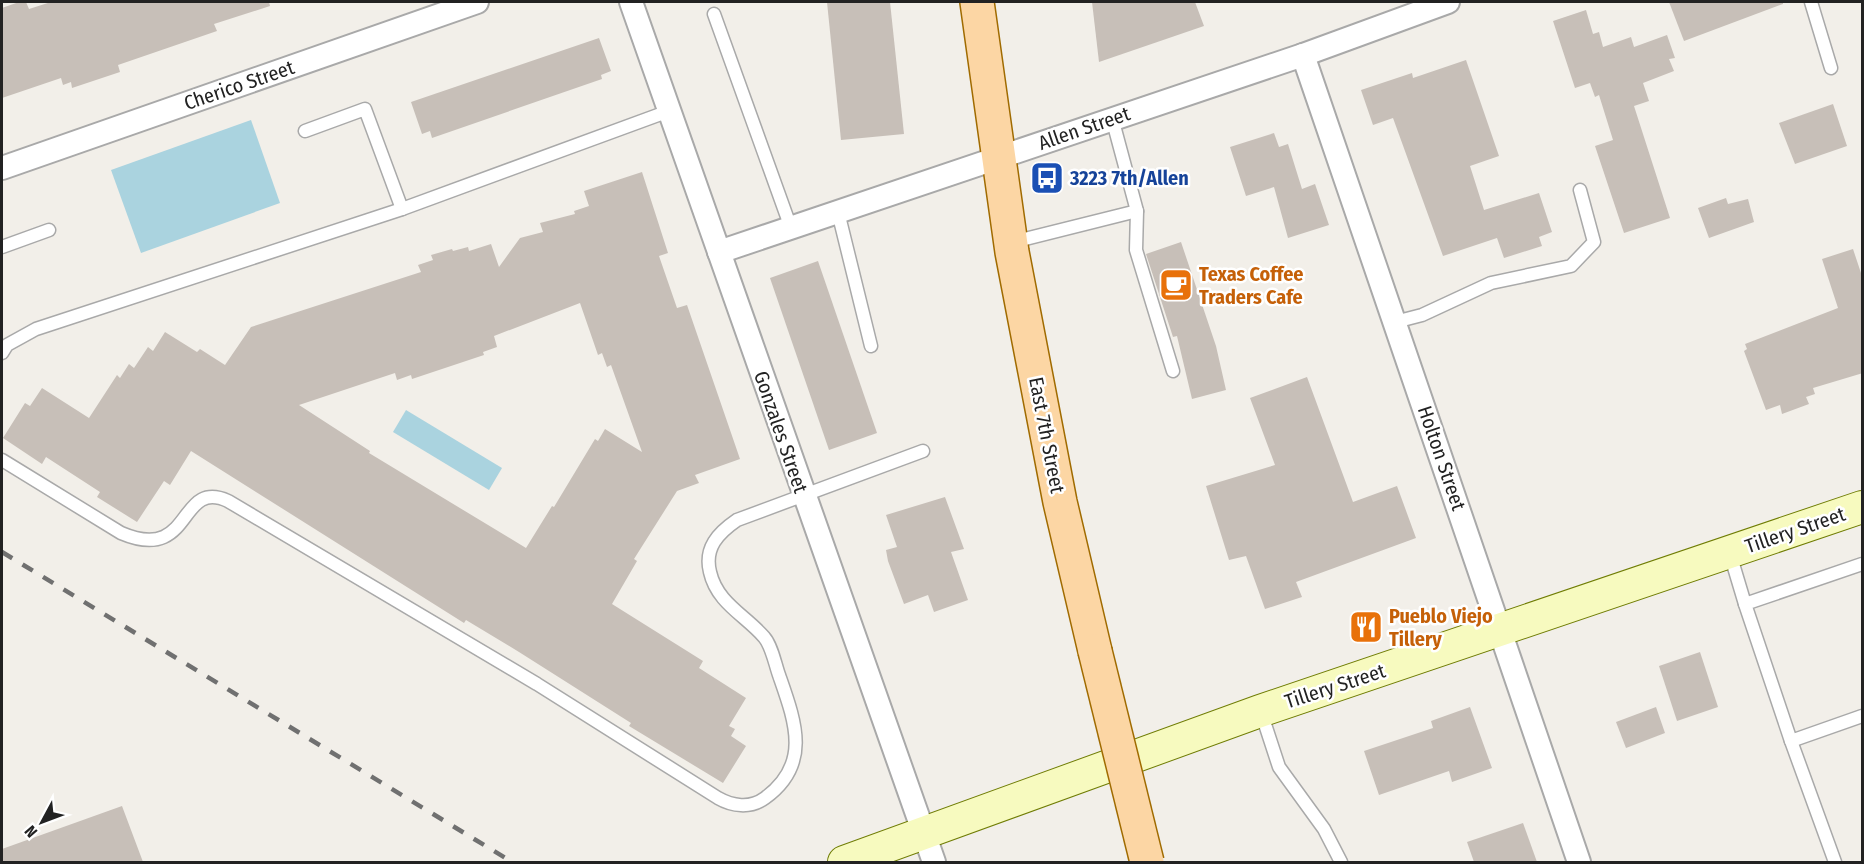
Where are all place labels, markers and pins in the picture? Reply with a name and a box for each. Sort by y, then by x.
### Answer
bus stop icon: 3223 7th/Allen [1029,160,1065,196]
place label: 3223 7th/Allen [1069,166,1189,190]
place label: Texas Coffee Traders Cafe [1199,262,1303,309]
cafe icon: Texas Coffee Traders Cafe [1158,267,1194,303]
place label: Pueblo Viejo Tillery [1389,604,1493,651]
restaurant icon: Pueblo Viejo Tillery [1348,609,1384,645]

